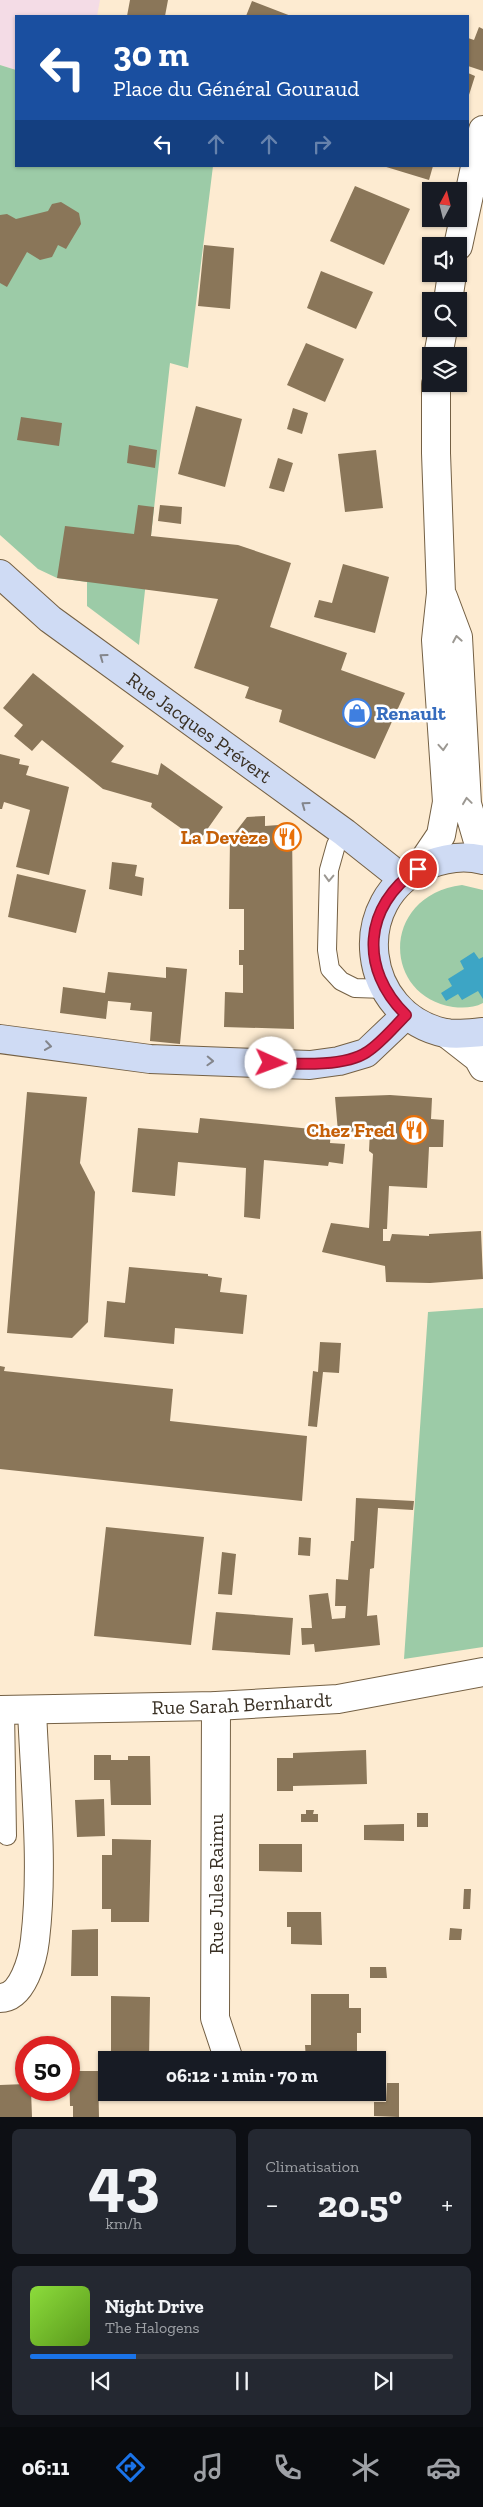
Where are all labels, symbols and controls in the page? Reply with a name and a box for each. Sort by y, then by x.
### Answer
text: 30 m [113,33,189,75]
icon: left [30,35,95,100]
text: Place du Général Gouraud [113,75,359,102]
icon: left [149,130,177,158]
icon: ahead [202,130,230,158]
icon: ahead [255,130,283,158]
icon: right [308,130,336,158]
north arrow [422,182,468,228]
map controls [422,182,467,392]
button: sound [422,237,467,282]
button: search [422,292,467,337]
button: layers [422,347,467,392]
one-way arrow [453,635,463,644]
one-way arrow [100,655,109,663]
street label: Rue Jacques Prévert [122,667,277,788]
shop icon: Renault [342,698,372,728]
place label: Renault [376,701,447,725]
one-way arrow [437,743,448,751]
one-way arrow [463,797,473,806]
one-way arrow [301,802,311,811]
restaurant icon: La Devèze [272,822,302,852]
place label: La Devèze [181,825,268,849]
pin [397,848,439,890]
icon: arrive [404,855,432,883]
one-way arrow [323,875,334,883]
position arrow [244,1036,296,1088]
one-way arrow [44,1040,53,1050]
one-way arrow [206,1056,214,1067]
restaurant icon: Chez Fred [399,1115,429,1145]
place label: Chez Fred [306,1118,396,1142]
street label: Rue Sarah Bernhardt [151,1687,333,1719]
street label: Rue Jules Raimu [204,1813,228,1955]
speed limit sign: 50 [15,2036,80,2101]
text: 06:12 · 1 min · 70 m [166,2064,318,2087]
text: 43 [88,2142,160,2220]
text: Climatisation [266,2157,359,2176]
text: 20.5° [318,2181,402,2227]
text: − [266,2188,279,2221]
text: + [441,2188,453,2221]
text: km/h [105,2214,142,2233]
text: Night Drive [105,2295,204,2318]
text: The Halogens [105,2318,200,2337]
icon: previous [87,2367,115,2395]
icon: pause [228,2367,256,2395]
icon: next [369,2367,397,2395]
icon: directions [113,2450,148,2485]
icon: music [191,2450,226,2485]
icon: phone [270,2450,305,2485]
icon: climate [348,2450,383,2485]
icon: car [426,2450,461,2485]
text: 06:11 [22,2454,69,2481]

